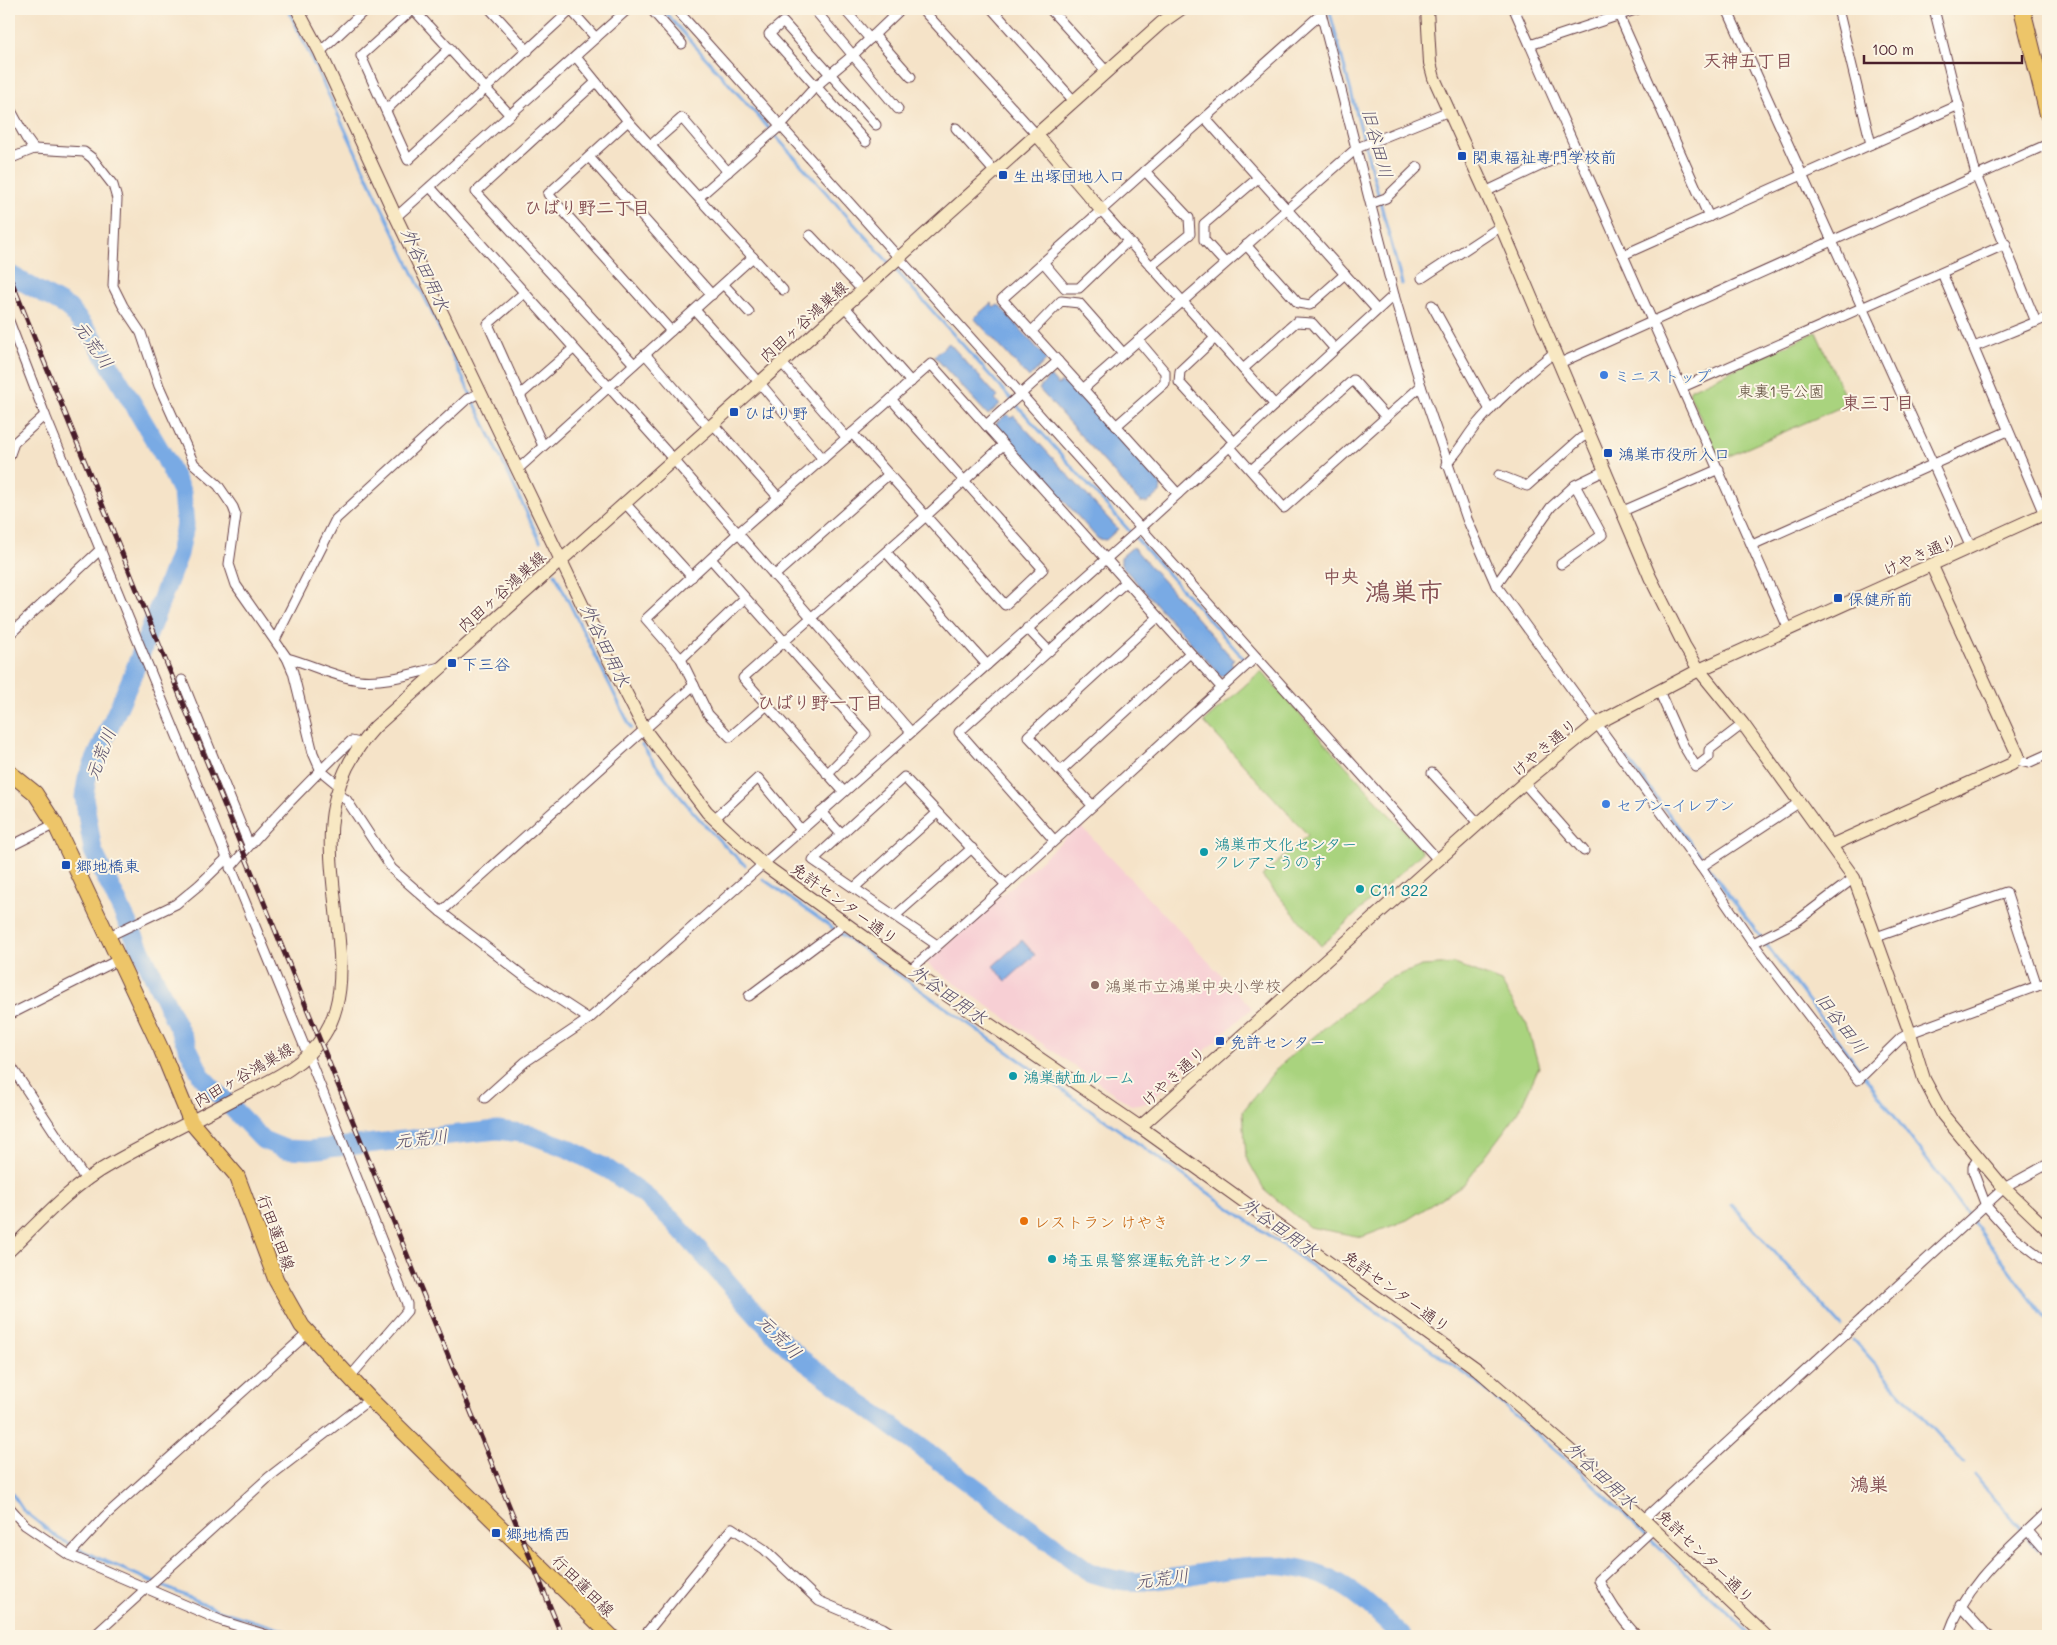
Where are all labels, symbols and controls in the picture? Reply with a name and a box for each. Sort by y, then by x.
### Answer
scale bar [1864,32,2022,64]
text: 100 m [1872,39,1914,59]
district label: 天神五丁目 [1703,48,1793,72]
water label: 旧谷田川 [1357,105,1399,181]
place label: 関東福祉専門学校前 [1472,146,1616,167]
marker: 関東福祉専門学校前 [1456,150,1468,162]
place label: 生出塚団地入口 [1013,165,1125,186]
marker: 生出塚団地入口 [997,169,1009,181]
district label: ひばり野二丁目 [524,195,650,219]
water label: 外谷田用水 [396,223,456,315]
street label: 内田ヶ谷鴻巣線 [754,276,852,366]
water label: 元荒川 [69,315,119,373]
place label: ミニストップ [1614,365,1712,386]
marker: ミニストップ [1598,369,1610,381]
park label: 東裏1号公園 [1737,380,1825,401]
district label: 東三丁目 [1842,390,1914,414]
place label: ひばり野 [744,402,808,423]
marker: ひばり野 [728,406,740,418]
place label: 鴻巣市役所入口 [1618,443,1730,464]
marker: 鴻巣市役所入口 [1602,447,1614,459]
street label: けやき通り [1879,528,1961,580]
street label: 内田ヶ谷鴻巣線 [452,546,550,636]
district label: 中央 [1323,564,1359,588]
district label: 鴻巣市 [1365,574,1443,608]
place label: 保健所前 [1848,588,1912,609]
marker: 保健所前 [1832,592,1844,604]
water label: 外谷田用水 [575,599,637,691]
place label: 下三谷 [462,653,510,674]
marker: 下三谷 [446,657,458,669]
district label: ひばり野一丁目 [757,690,883,714]
street label: けやき通り [1507,713,1581,781]
water label: 元荒川 [79,724,121,784]
place label: セブン-イレブン [1616,794,1735,815]
marker: セブン-イレブン [1600,798,1612,810]
place label: 鴻巣市文化センター クレアこうのす [1214,833,1357,872]
marker: 鴻巣市文化センター クレアこうのす [1198,846,1210,858]
place label: 郷地橋東 [76,855,140,876]
street label: 免許センター通り [787,857,903,949]
marker: 郷地橋東 [60,859,72,871]
place label: C11 322 [1370,879,1428,900]
marker: C11 322 [1354,883,1366,895]
water label: 外谷田用水 [905,958,993,1030]
place label: 鴻巣市立鴻巣中央小学校 [1105,975,1281,996]
marker: 鴻巣市立鴻巣中央小学校 [1089,979,1101,991]
water label: 旧谷田川 [1811,987,1873,1059]
place label: 免許センター [1230,1031,1325,1052]
marker: 免許センター [1214,1035,1226,1047]
street label: 内田ヶ谷鴻巣線 [189,1037,297,1111]
street label: けやき通り [1136,1041,1210,1111]
place label: 鴻巣献血ルーム [1023,1066,1135,1087]
marker: 鴻巣献血ルーム [1007,1070,1019,1082]
water label: 元荒川 [393,1123,449,1153]
street label: 行田蓮田線 [253,1191,301,1273]
water label: 外谷田用水 [1236,1191,1324,1263]
place label: レストラン けやき [1034,1211,1168,1232]
marker: レストラン けやき [1018,1215,1030,1227]
street label: 免許センター通り [1339,1245,1455,1337]
place label: 埼玉県警察運転免許センター [1062,1249,1269,1270]
marker: 埼玉県警察運転免許センター [1046,1253,1058,1265]
water label: 元荒川 [753,1308,807,1364]
water label: 外谷田用水 [1561,1436,1643,1514]
district label: 鴻巣 [1850,1471,1888,1496]
street label: 免許センター通り [1653,1504,1759,1608]
place label: 郷地橋西 [506,1523,570,1544]
marker: 郷地橋西 [490,1527,502,1539]
street label: 行田蓮田線 [548,1549,620,1621]
water label: 元荒川 [1134,1563,1190,1593]

